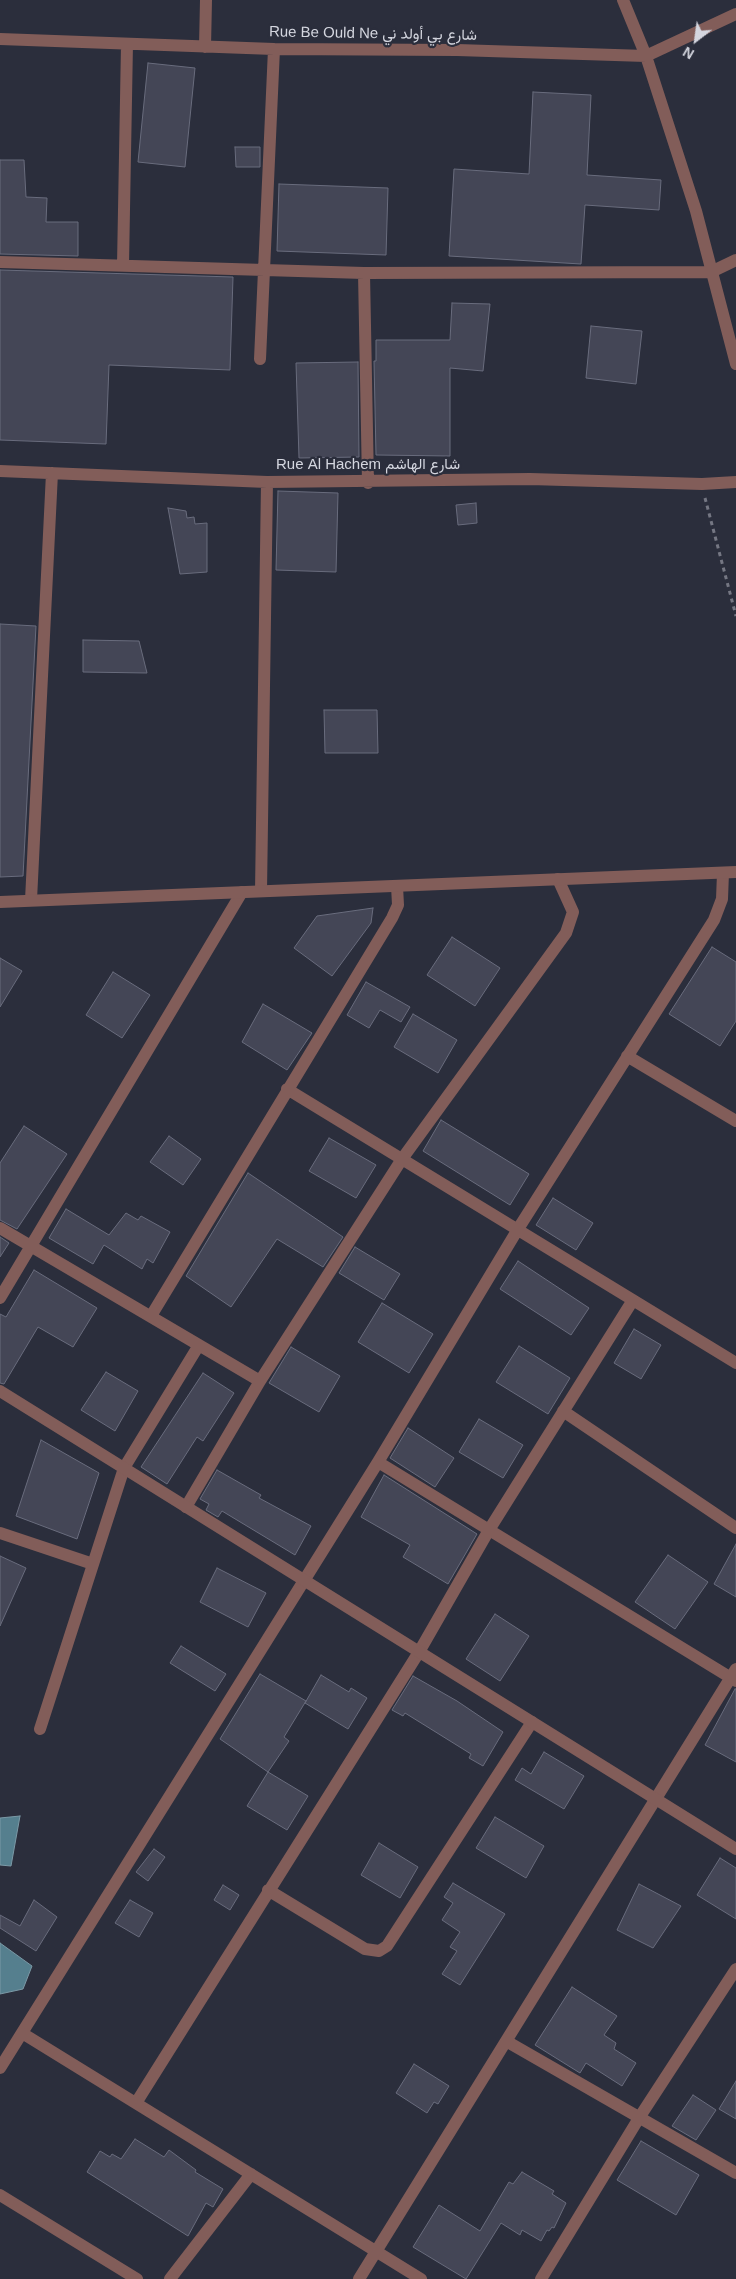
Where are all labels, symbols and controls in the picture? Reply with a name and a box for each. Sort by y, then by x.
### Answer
north arrow [671,15,721,65]
street label: Rue Be Ould Ne شارع بي أولد ني [269,23,477,45]
text: N [680,44,697,62]
street label: Rue Al Hachem شارع الهاشم [276,456,460,474]

